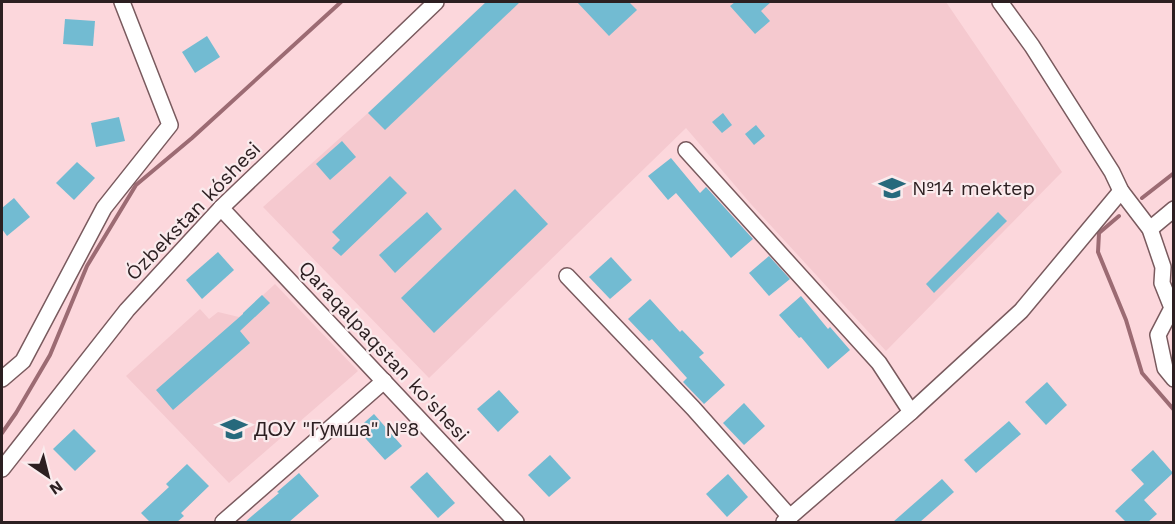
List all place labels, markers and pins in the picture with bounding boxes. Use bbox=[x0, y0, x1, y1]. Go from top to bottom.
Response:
school or university icon: №14 mektep bbox=[877, 173, 907, 203]
place label: №14 mektep bbox=[912, 176, 1035, 200]
school or university icon: ДОУ "Гумша" №8 bbox=[219, 414, 249, 444]
place label: ДОУ "Гумша" №8 bbox=[254, 417, 420, 441]

